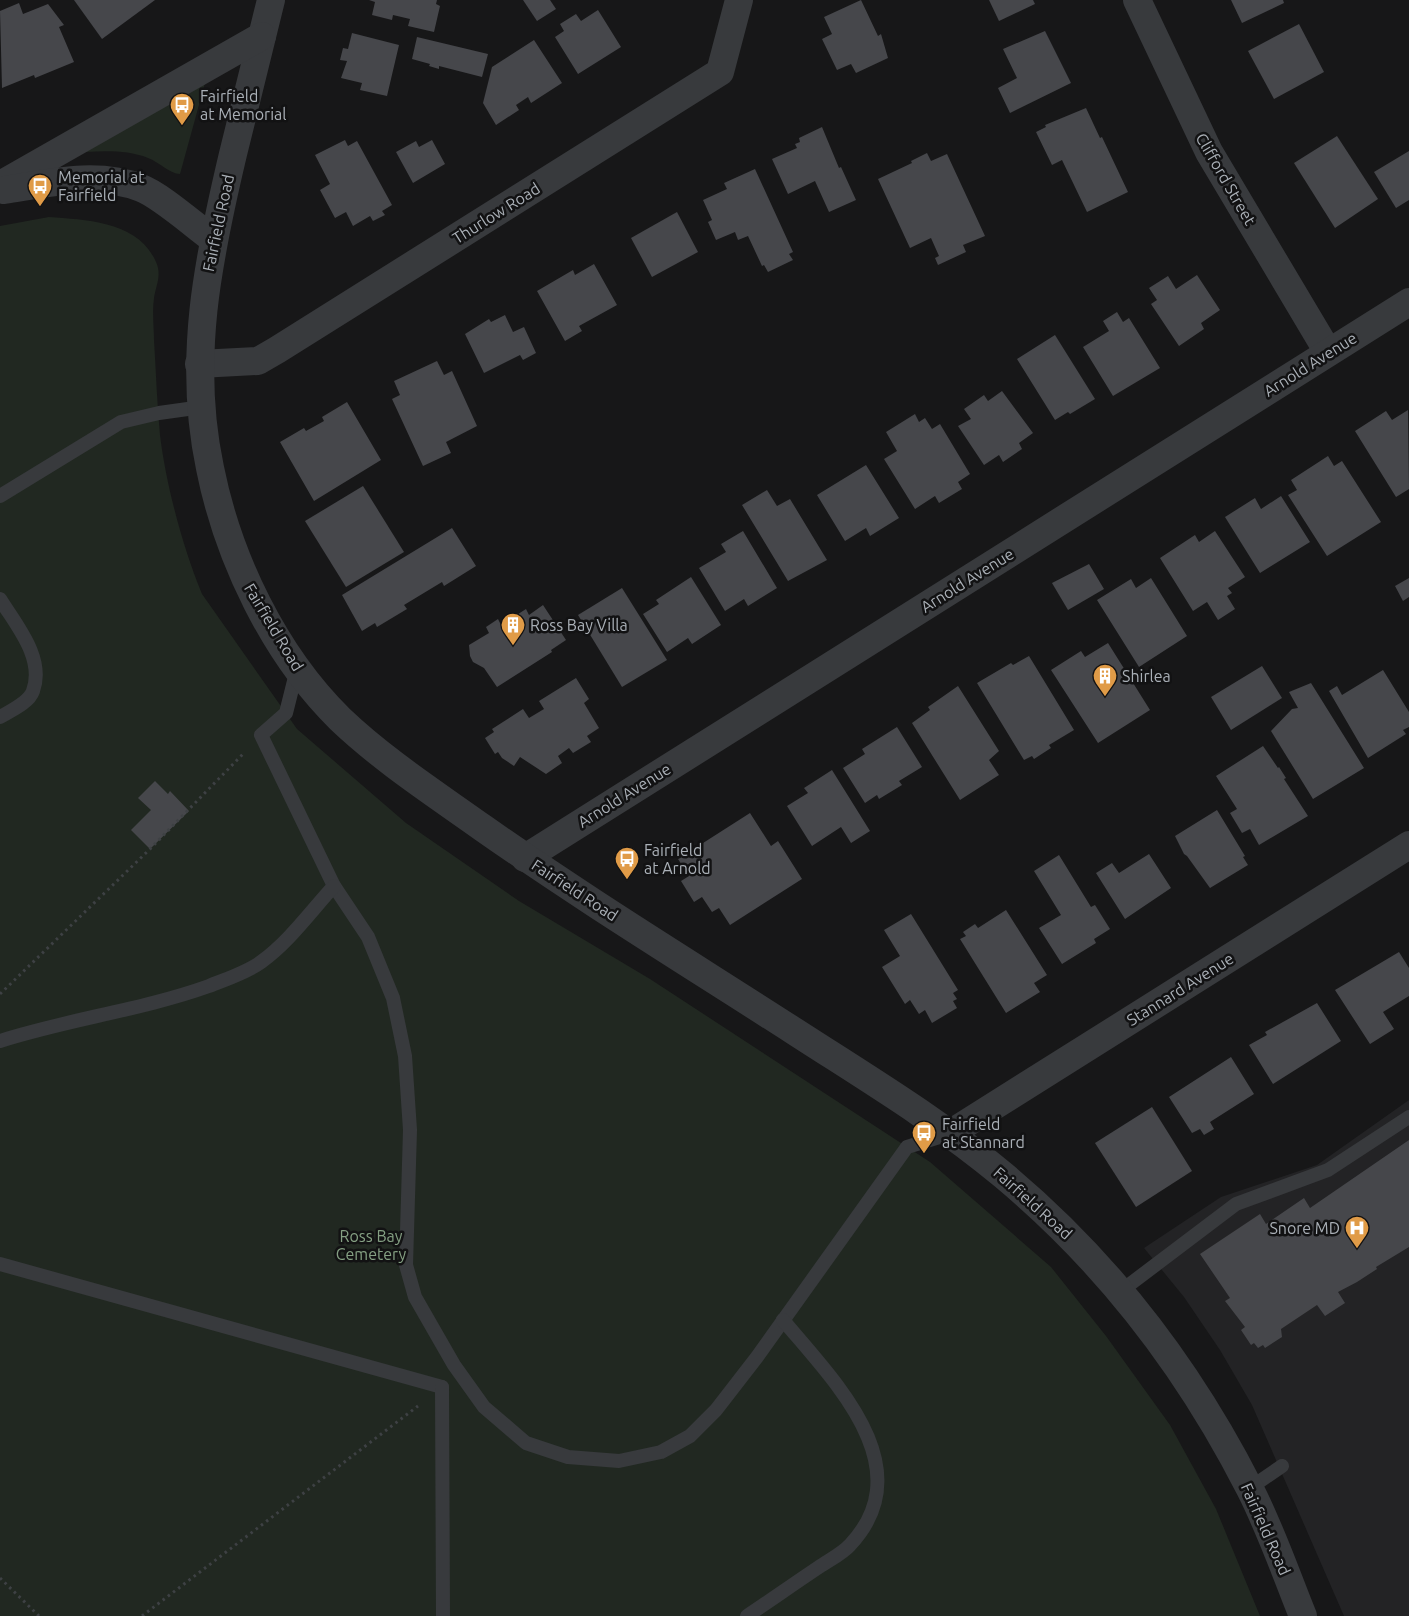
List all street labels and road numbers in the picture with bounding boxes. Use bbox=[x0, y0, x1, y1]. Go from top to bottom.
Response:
street label: Clifford Street bbox=[1192, 130, 1260, 229]
street label: Fairfield Road bbox=[199, 173, 237, 273]
street label: Thurlow Road bbox=[449, 179, 543, 247]
street label: Arnold Avenue bbox=[1260, 328, 1360, 400]
street label: Arnold Avenue bbox=[917, 544, 1017, 616]
street label: Fairfield Road bbox=[241, 580, 307, 674]
street label: Arnold Avenue bbox=[574, 759, 674, 831]
street label: Fairfield Road bbox=[529, 856, 621, 924]
street label: Stannard Avenue bbox=[1123, 949, 1237, 1029]
street label: Fairfield Road bbox=[990, 1163, 1076, 1243]
street label: Fairfield Road bbox=[1238, 1480, 1294, 1578]

